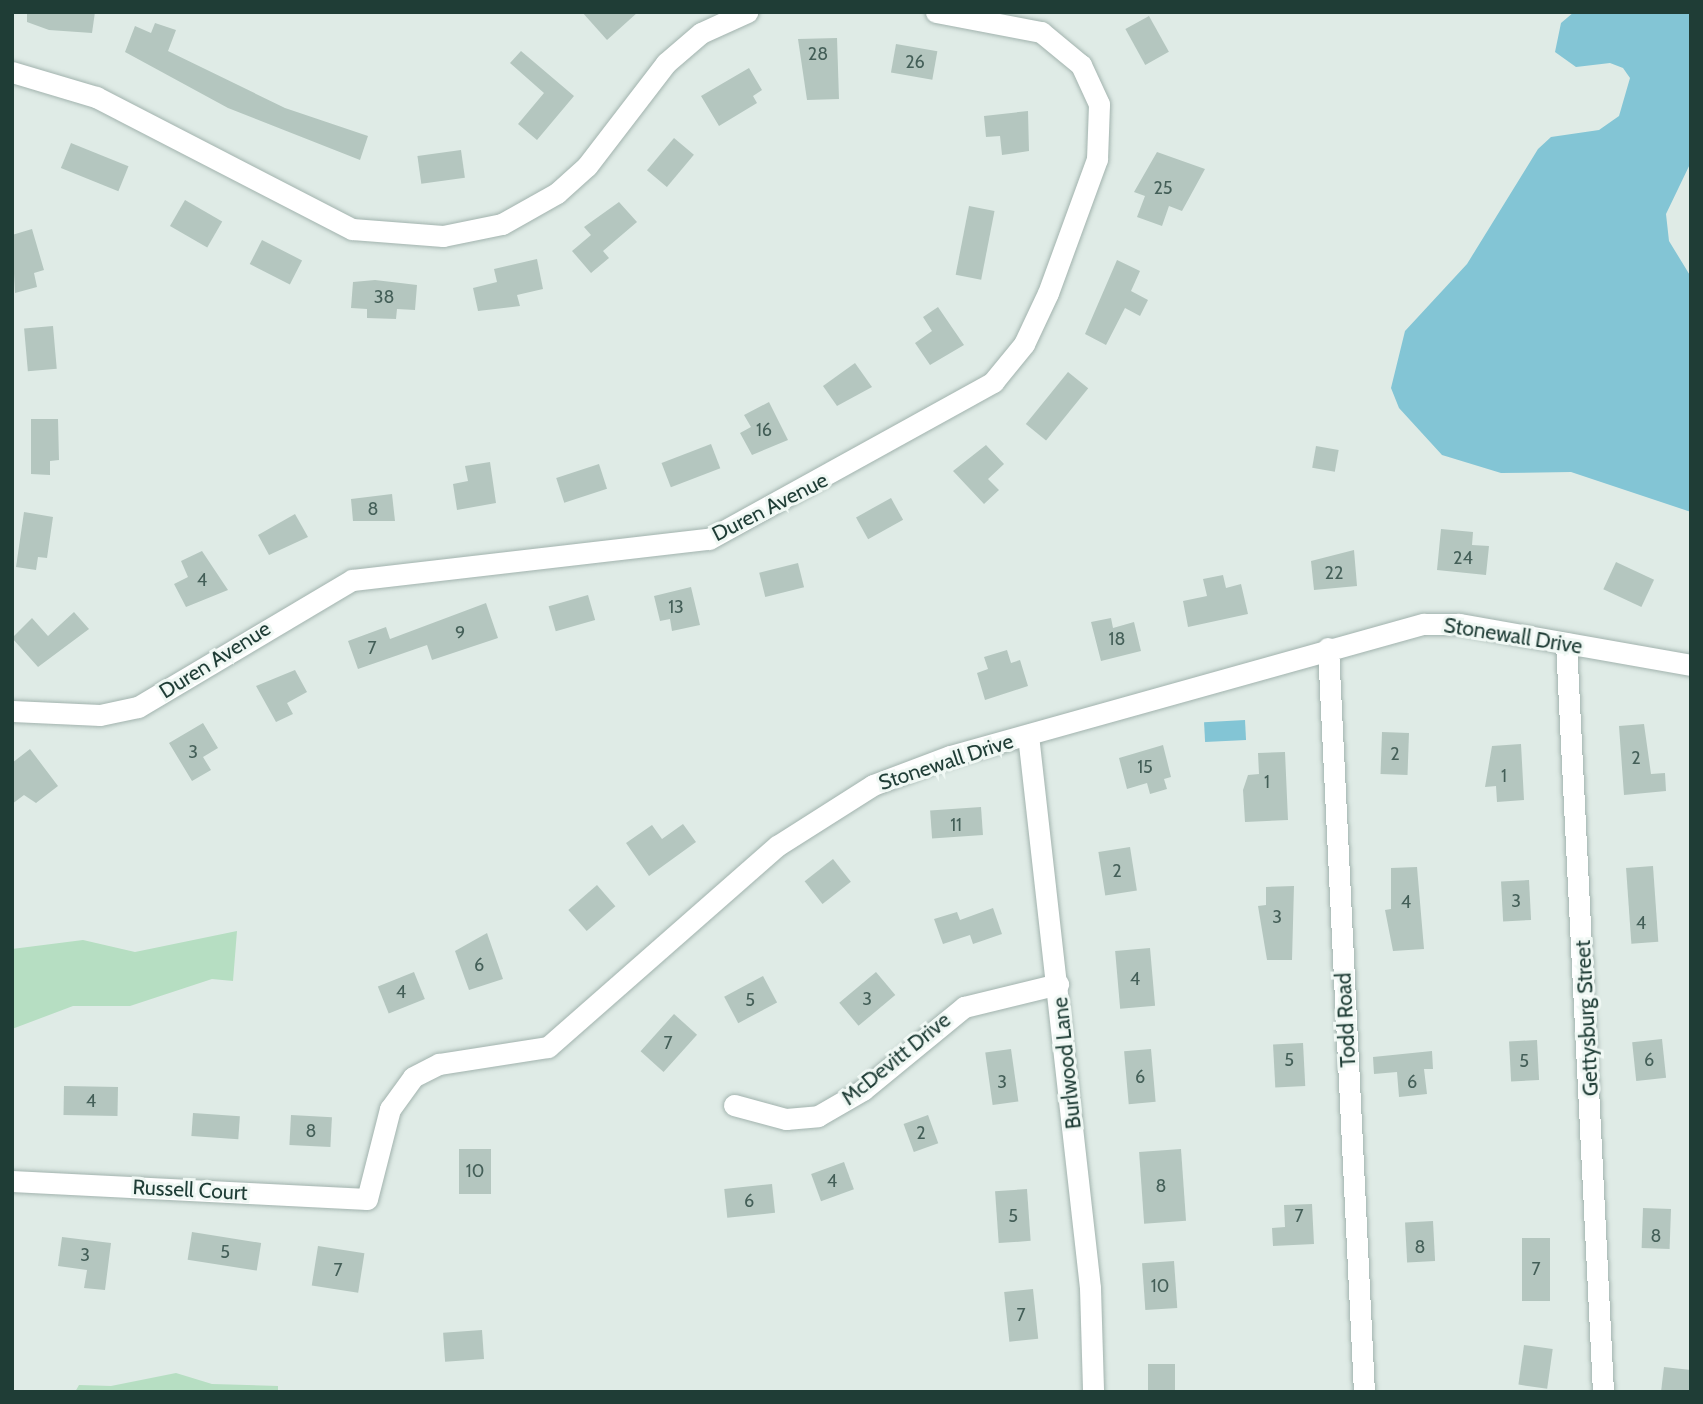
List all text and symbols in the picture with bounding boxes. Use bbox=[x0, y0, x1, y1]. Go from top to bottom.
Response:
house number: 28 bbox=[808, 43, 828, 65]
house number: 26 bbox=[905, 51, 925, 73]
house number: 25 bbox=[1153, 177, 1173, 199]
house number: 38 bbox=[374, 286, 394, 308]
house number: 16 bbox=[756, 419, 772, 441]
street label: Duren Avenue bbox=[708, 467, 832, 547]
house number: 8 bbox=[368, 498, 378, 520]
house number: 24 bbox=[1453, 547, 1473, 569]
house number: 22 bbox=[1325, 562, 1343, 584]
house number: 4 bbox=[197, 569, 207, 591]
house number: 13 bbox=[668, 596, 684, 618]
street label: Stonewall Drive bbox=[1442, 613, 1584, 659]
street label: Duren Avenue bbox=[155, 616, 275, 704]
house number: 9 bbox=[455, 622, 465, 644]
house number: 18 bbox=[1109, 628, 1125, 650]
house number: 7 bbox=[367, 637, 377, 659]
street label: Stonewall Drive bbox=[876, 728, 1016, 796]
house number: 3 bbox=[188, 741, 198, 763]
house number: 2 bbox=[1390, 743, 1400, 765]
house number: 2 bbox=[1631, 747, 1641, 769]
house number: 15 bbox=[1137, 756, 1153, 778]
house number: 1 bbox=[1501, 765, 1507, 787]
house number: 1 bbox=[1264, 771, 1270, 793]
house number: 11 bbox=[950, 814, 962, 836]
house number: 2 bbox=[1112, 860, 1122, 882]
house number: 3 bbox=[1511, 890, 1521, 912]
house number: 4 bbox=[1401, 891, 1411, 913]
house number: 3 bbox=[1272, 906, 1282, 928]
house number: 4 bbox=[1636, 912, 1646, 934]
street label: Gettysburg Street bbox=[1570, 939, 1604, 1097]
house number: 6 bbox=[474, 954, 484, 976]
house number: 4 bbox=[1130, 968, 1140, 990]
street label: Todd Road bbox=[1331, 972, 1361, 1068]
house number: 4 bbox=[396, 981, 406, 1003]
house number: 3 bbox=[862, 988, 872, 1010]
house number: 5 bbox=[745, 989, 755, 1011]
street label: Burlwood Lane bbox=[1048, 996, 1086, 1130]
street label: McDevitt Drive bbox=[836, 1007, 956, 1111]
house number: 7 bbox=[663, 1032, 673, 1054]
house number: 5 bbox=[1284, 1049, 1294, 1071]
house number: 6 bbox=[1644, 1049, 1654, 1071]
house number: 5 bbox=[1519, 1050, 1529, 1072]
house number: 6 bbox=[1135, 1066, 1145, 1088]
house number: 3 bbox=[997, 1071, 1007, 1093]
house number: 6 bbox=[1407, 1071, 1417, 1093]
house number: 4 bbox=[86, 1090, 96, 1112]
house number: 8 bbox=[306, 1120, 316, 1142]
house number: 2 bbox=[916, 1122, 926, 1144]
house number: 10 bbox=[466, 1160, 484, 1182]
house number: 4 bbox=[827, 1170, 837, 1192]
street label: Russell Court bbox=[132, 1174, 248, 1206]
house number: 8 bbox=[1156, 1175, 1166, 1197]
house number: 6 bbox=[744, 1190, 754, 1212]
house number: 5 bbox=[1008, 1205, 1018, 1227]
house number: 7 bbox=[1294, 1205, 1304, 1227]
house number: 8 bbox=[1651, 1225, 1661, 1247]
house number: 8 bbox=[1415, 1236, 1425, 1258]
house number: 5 bbox=[220, 1241, 230, 1263]
house number: 3 bbox=[80, 1244, 90, 1266]
house number: 7 bbox=[1531, 1258, 1541, 1280]
house number: 7 bbox=[333, 1259, 343, 1281]
house number: 10 bbox=[1151, 1275, 1169, 1297]
house number: 7 bbox=[1016, 1304, 1026, 1326]

